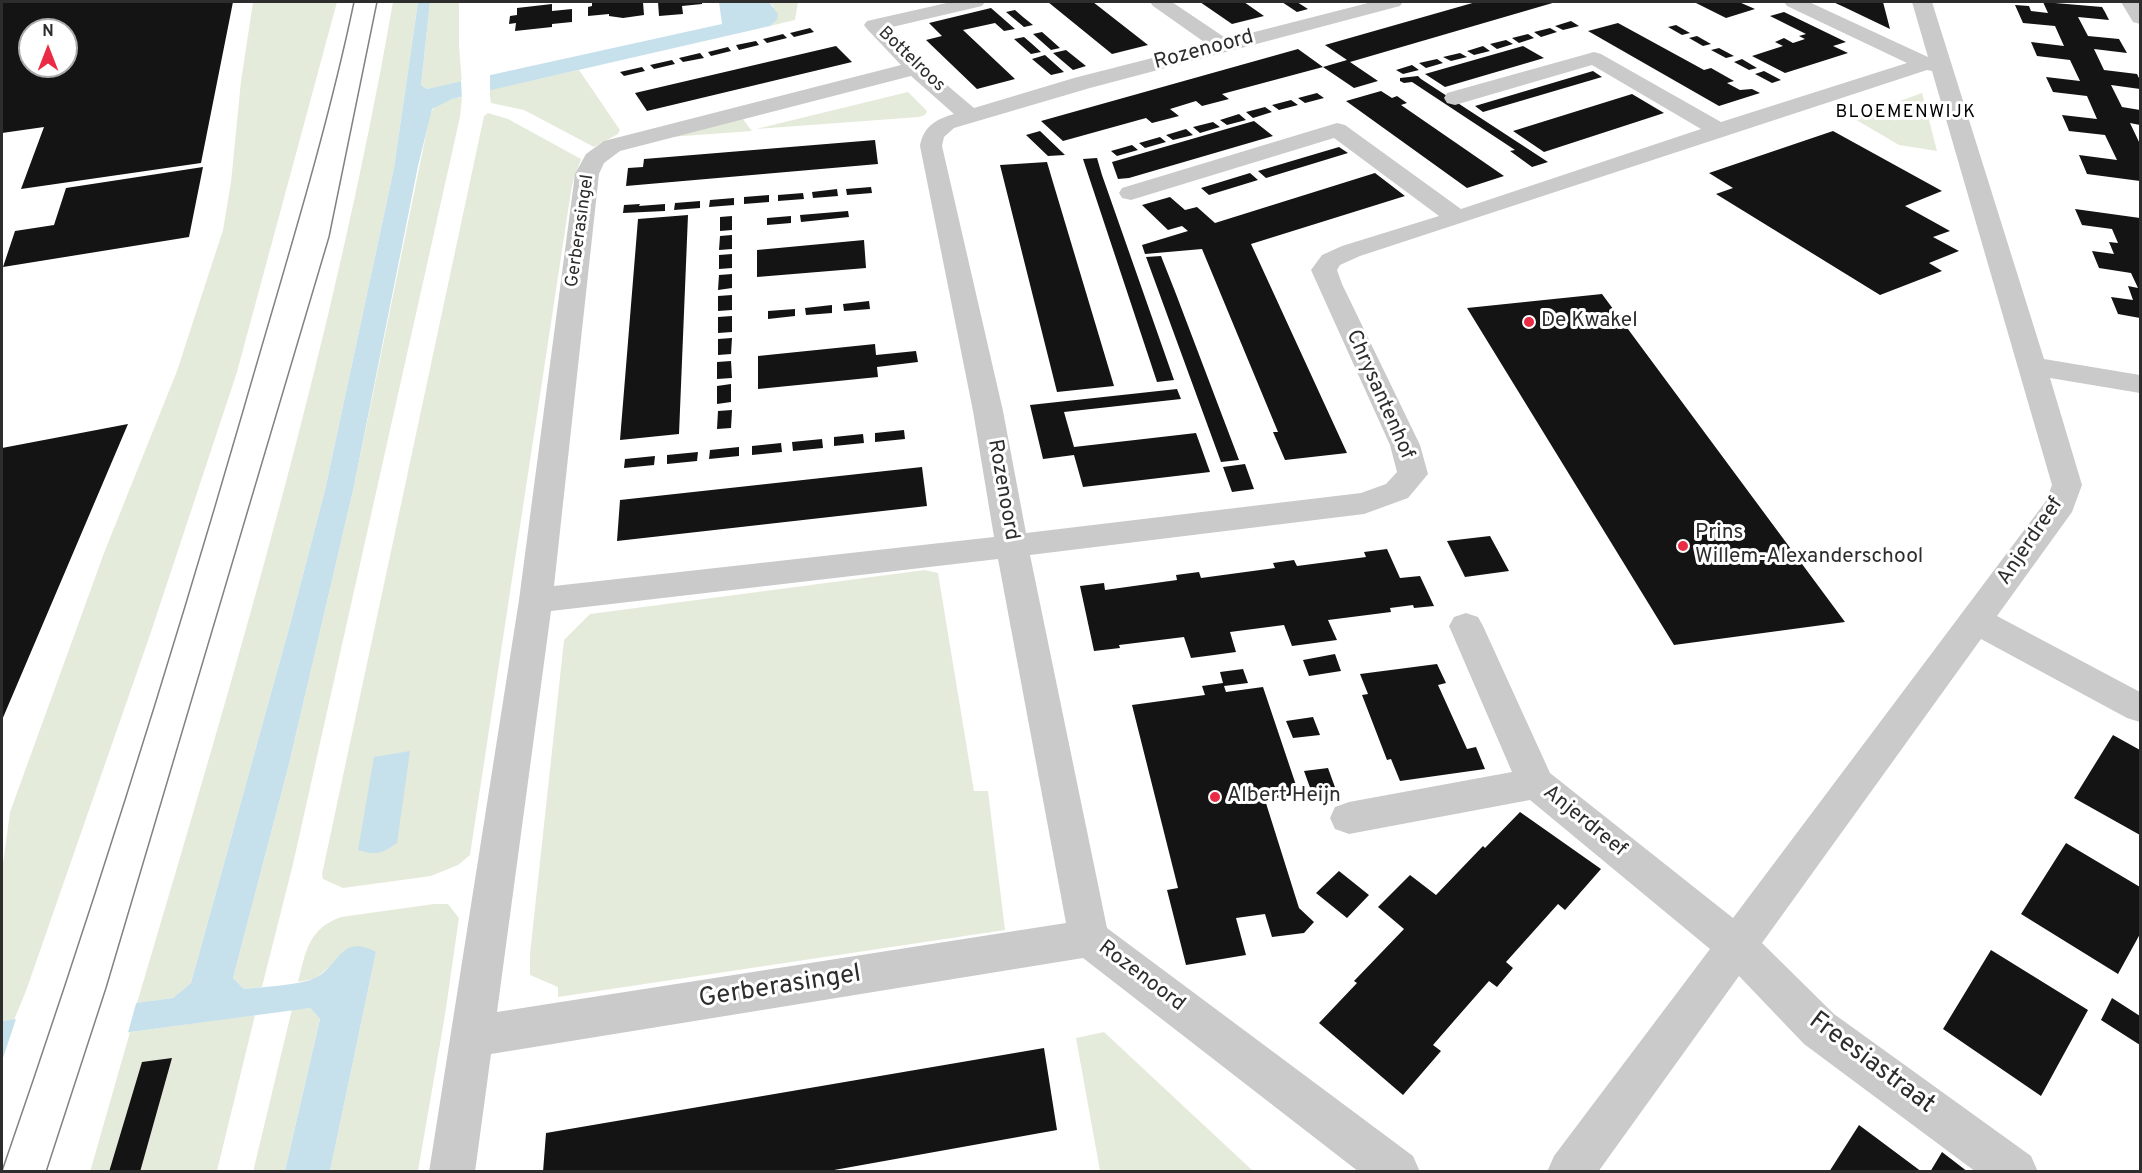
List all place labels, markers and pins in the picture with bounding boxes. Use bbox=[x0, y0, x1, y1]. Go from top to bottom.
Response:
place label: De Kwakel bbox=[1541, 309, 1638, 335]
marker: De Kwakel bbox=[1522, 315, 1536, 329]
place label: Prins Willem-Alexanderschool bbox=[1695, 521, 1923, 571]
marker: Prins Willem-Alexanderschool bbox=[1676, 539, 1690, 553]
place label: Albert Heijn bbox=[1227, 784, 1341, 810]
marker: Albert Heijn bbox=[1208, 790, 1222, 804]

